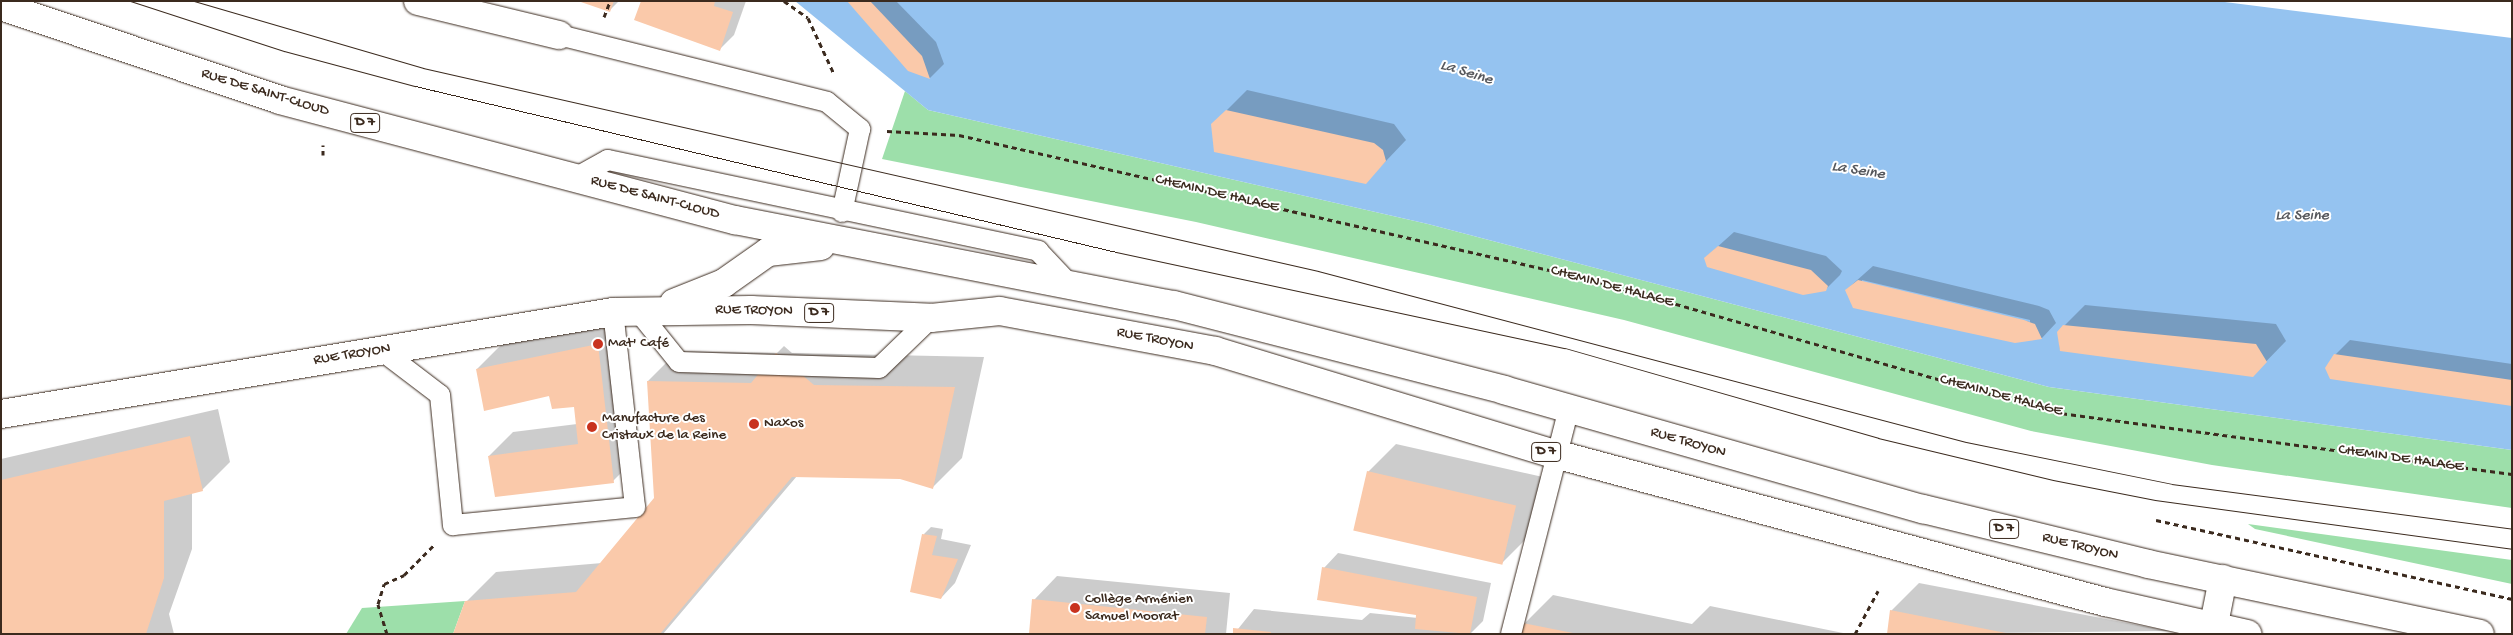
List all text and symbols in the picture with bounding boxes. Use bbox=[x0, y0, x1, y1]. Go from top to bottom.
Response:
water label: La Seine bbox=[1438, 57, 1494, 91]
street label: RUE DE SAINT-CLOUD bbox=[199, 65, 331, 121]
road number: D 7 bbox=[350, 112, 380, 134]
water label: La Seine bbox=[1830, 158, 1886, 186]
street label: CHEMIN DE HALAGE bbox=[1153, 171, 1281, 217]
street label: RUE DE SAINT-CLOUD bbox=[589, 172, 721, 224]
water label: La Seine bbox=[2275, 207, 2329, 227]
street label: CHEMIN DE HALAGE bbox=[1549, 262, 1675, 312]
street label: RUE TROYON bbox=[715, 301, 793, 321]
road number: D 7 bbox=[804, 302, 834, 324]
street label: RUE TROYON bbox=[1115, 324, 1195, 356]
place label: Mat' Café bbox=[608, 335, 669, 353]
marker: Mat' Café bbox=[592, 338, 604, 350]
street label: RUE TROYON bbox=[312, 340, 392, 370]
street label: CHEMIN DE HALAGE bbox=[1938, 371, 2064, 421]
place label: Manufacture des Cristaux de la Reine bbox=[602, 409, 726, 444]
place label: Naxos bbox=[764, 415, 803, 433]
marker: Naxos bbox=[748, 418, 760, 430]
marker: Manufacture des Cristaux de la Reine bbox=[586, 421, 598, 433]
street label: RUE TROYON bbox=[1648, 424, 1728, 462]
road number: D 7 bbox=[1531, 441, 1561, 464]
street label: CHEMIN DE HALAGE bbox=[2337, 441, 2465, 477]
road number: D 7 bbox=[1989, 518, 2019, 540]
street label: RUE TROYON bbox=[2040, 529, 2120, 565]
place label: Collège Arménien Samuel Moorat bbox=[1085, 590, 1193, 625]
marker: Collège Arménien Samuel Moorat bbox=[1069, 602, 1081, 614]

